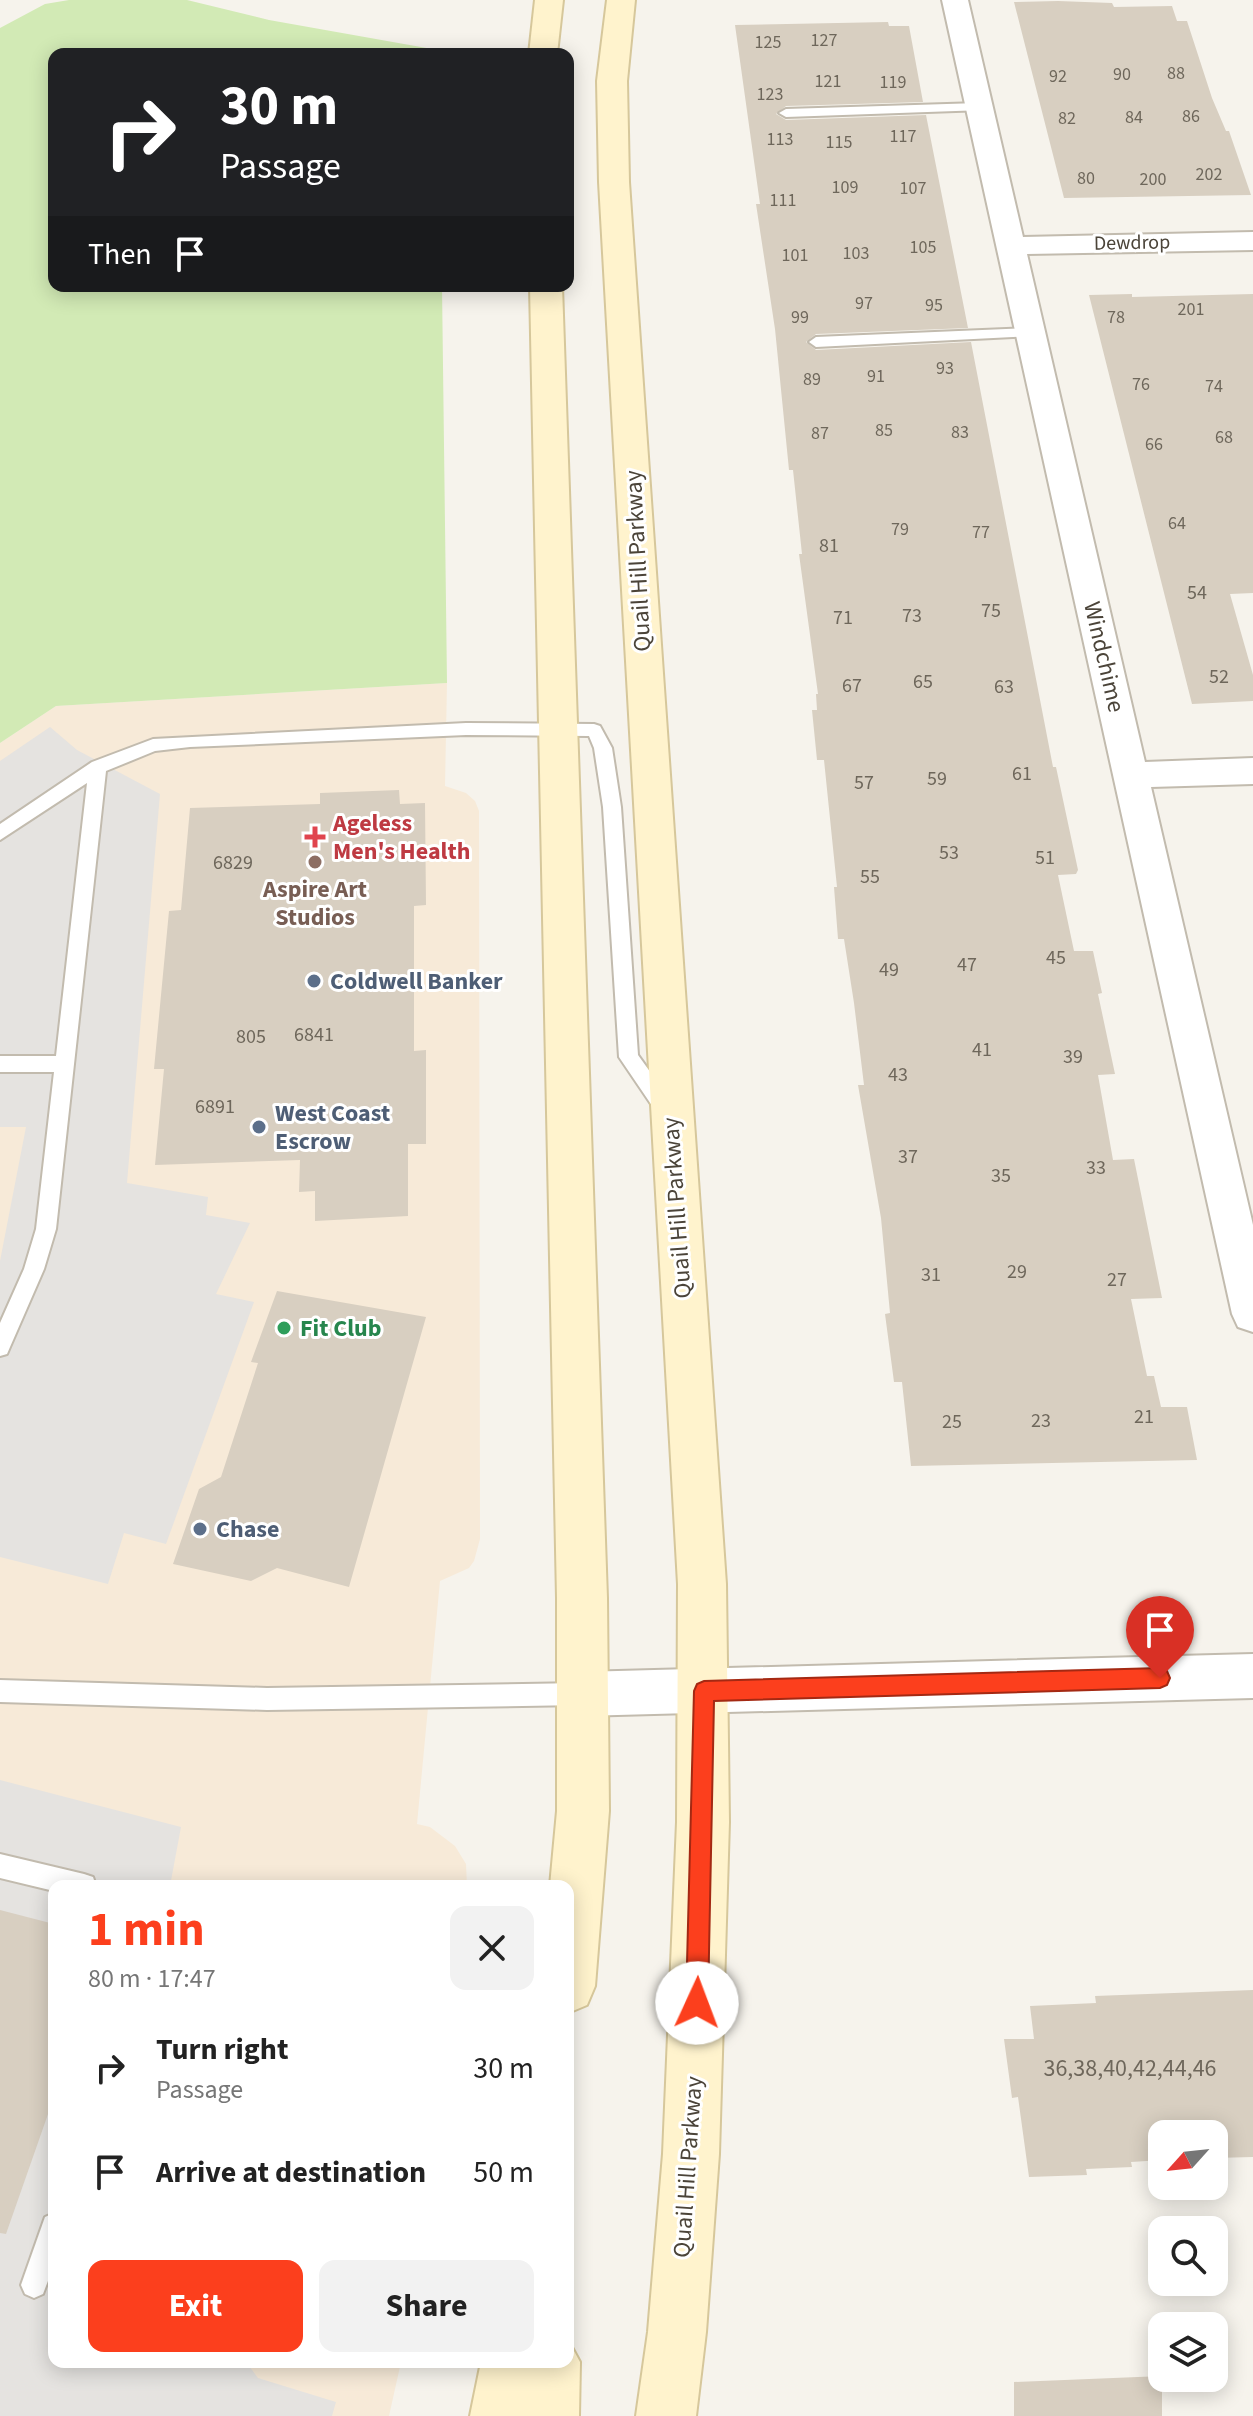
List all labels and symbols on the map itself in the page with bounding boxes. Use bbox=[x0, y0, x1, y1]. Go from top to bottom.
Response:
house number: 127 bbox=[811, 28, 837, 53]
house number: 125 bbox=[755, 30, 781, 55]
house number: 88 bbox=[1167, 61, 1185, 86]
house number: 90 bbox=[1113, 62, 1131, 87]
house number: 92 bbox=[1049, 64, 1067, 89]
house number: 121 bbox=[815, 69, 841, 94]
house number: 119 bbox=[880, 70, 906, 95]
house number: 123 bbox=[757, 82, 783, 107]
house number: 86 bbox=[1182, 104, 1200, 129]
house number: 84 bbox=[1125, 105, 1143, 130]
house number: 82 bbox=[1058, 106, 1076, 131]
house number: 117 bbox=[890, 124, 916, 149]
house number: 113 bbox=[767, 127, 793, 152]
house number: 115 bbox=[826, 130, 852, 155]
house number: 202 bbox=[1196, 162, 1222, 187]
house number: 80 bbox=[1077, 166, 1095, 191]
house number: 200 bbox=[1140, 167, 1166, 192]
house number: 109 bbox=[832, 175, 858, 200]
house number: 107 bbox=[900, 176, 926, 201]
house number: 111 bbox=[770, 188, 796, 213]
street label: Dewdrop bbox=[1094, 228, 1170, 258]
house number: 105 bbox=[910, 235, 936, 260]
house number: 103 bbox=[843, 241, 869, 266]
house number: 101 bbox=[782, 243, 808, 268]
house number: 97 bbox=[855, 291, 873, 316]
house number: 95 bbox=[925, 293, 943, 318]
house number: 201 bbox=[1178, 297, 1204, 322]
house number: 99 bbox=[791, 305, 809, 330]
house number: 78 bbox=[1107, 305, 1125, 330]
house number: 93 bbox=[936, 356, 954, 381]
house number: 91 bbox=[867, 364, 885, 389]
house number: 89 bbox=[803, 367, 821, 392]
house number: 76 bbox=[1132, 372, 1150, 397]
house number: 74 bbox=[1205, 374, 1223, 399]
house number: 85 bbox=[875, 418, 893, 443]
house number: 83 bbox=[951, 420, 969, 445]
house number: 87 bbox=[811, 421, 829, 446]
house number: 68 bbox=[1215, 425, 1233, 450]
house number: 66 bbox=[1145, 432, 1163, 457]
street label: Quail Hill Parkway bbox=[616, 469, 660, 653]
house number: 64 bbox=[1168, 511, 1186, 536]
house number: 79 bbox=[891, 517, 909, 542]
house number: 77 bbox=[972, 520, 990, 545]
house number: 81 bbox=[819, 532, 839, 560]
house number: 54 bbox=[1187, 579, 1207, 607]
house number: 75 bbox=[981, 597, 1001, 625]
street label: Windchime bbox=[1074, 598, 1134, 716]
house number: 73 bbox=[902, 602, 922, 630]
house number: 71 bbox=[833, 604, 853, 632]
house number: 52 bbox=[1209, 663, 1229, 691]
house number: 65 bbox=[913, 668, 933, 696]
house number: 67 bbox=[842, 672, 862, 700]
house number: 63 bbox=[994, 673, 1014, 701]
house number: 61 bbox=[1012, 760, 1032, 788]
house number: 59 bbox=[927, 765, 947, 793]
house number: 57 bbox=[854, 769, 874, 797]
place label: Ageless Men's Health bbox=[332, 806, 470, 869]
marker: Ageless Men's Health bbox=[304, 826, 326, 848]
house number: 53 bbox=[939, 839, 959, 867]
house number: 51 bbox=[1035, 844, 1055, 872]
house number: 6829 bbox=[213, 849, 253, 877]
marker: Aspire Art Studios bbox=[306, 853, 324, 871]
house number: 55 bbox=[860, 863, 880, 891]
place label: Aspire Art Studios bbox=[262, 872, 367, 935]
house number: 45 bbox=[1046, 944, 1066, 972]
house number: 47 bbox=[957, 951, 977, 979]
house number: 49 bbox=[879, 956, 899, 984]
place label: Coldwell Banker bbox=[330, 964, 503, 999]
marker: Coldwell Banker bbox=[305, 972, 323, 990]
house number: 6841 bbox=[294, 1021, 334, 1049]
house number: 805 bbox=[236, 1023, 266, 1051]
house number: 41 bbox=[972, 1036, 992, 1064]
house number: 39 bbox=[1063, 1043, 1083, 1071]
house number: 43 bbox=[888, 1061, 908, 1089]
house number: 6891 bbox=[195, 1093, 235, 1121]
place label: West Coast Escrow bbox=[275, 1096, 390, 1159]
street label: Quail Hill Parkway bbox=[653, 1116, 701, 1300]
marker: West Coast Escrow bbox=[250, 1118, 268, 1136]
house number: 37 bbox=[898, 1143, 918, 1171]
house number: 33 bbox=[1086, 1154, 1106, 1182]
house number: 35 bbox=[991, 1162, 1011, 1190]
house number: 29 bbox=[1007, 1258, 1027, 1286]
house number: 31 bbox=[921, 1261, 941, 1289]
house number: 27 bbox=[1107, 1266, 1127, 1294]
place label: Fit Club bbox=[300, 1311, 381, 1346]
marker: Fit Club bbox=[275, 1319, 293, 1337]
house number: 21 bbox=[1134, 1403, 1154, 1431]
house number: 23 bbox=[1031, 1407, 1051, 1435]
house number: 25 bbox=[942, 1408, 962, 1436]
place label: Chase bbox=[216, 1512, 279, 1547]
marker: Chase bbox=[191, 1520, 209, 1538]
pin bbox=[1126, 1596, 1194, 1678]
position arrow bbox=[655, 1961, 739, 2045]
house number: 36,38,40,42,44,46 bbox=[1043, 2051, 1217, 2086]
street label: Quail Hill Parkway bbox=[664, 2075, 712, 2259]
north arrow bbox=[1148, 2120, 1228, 2200]

